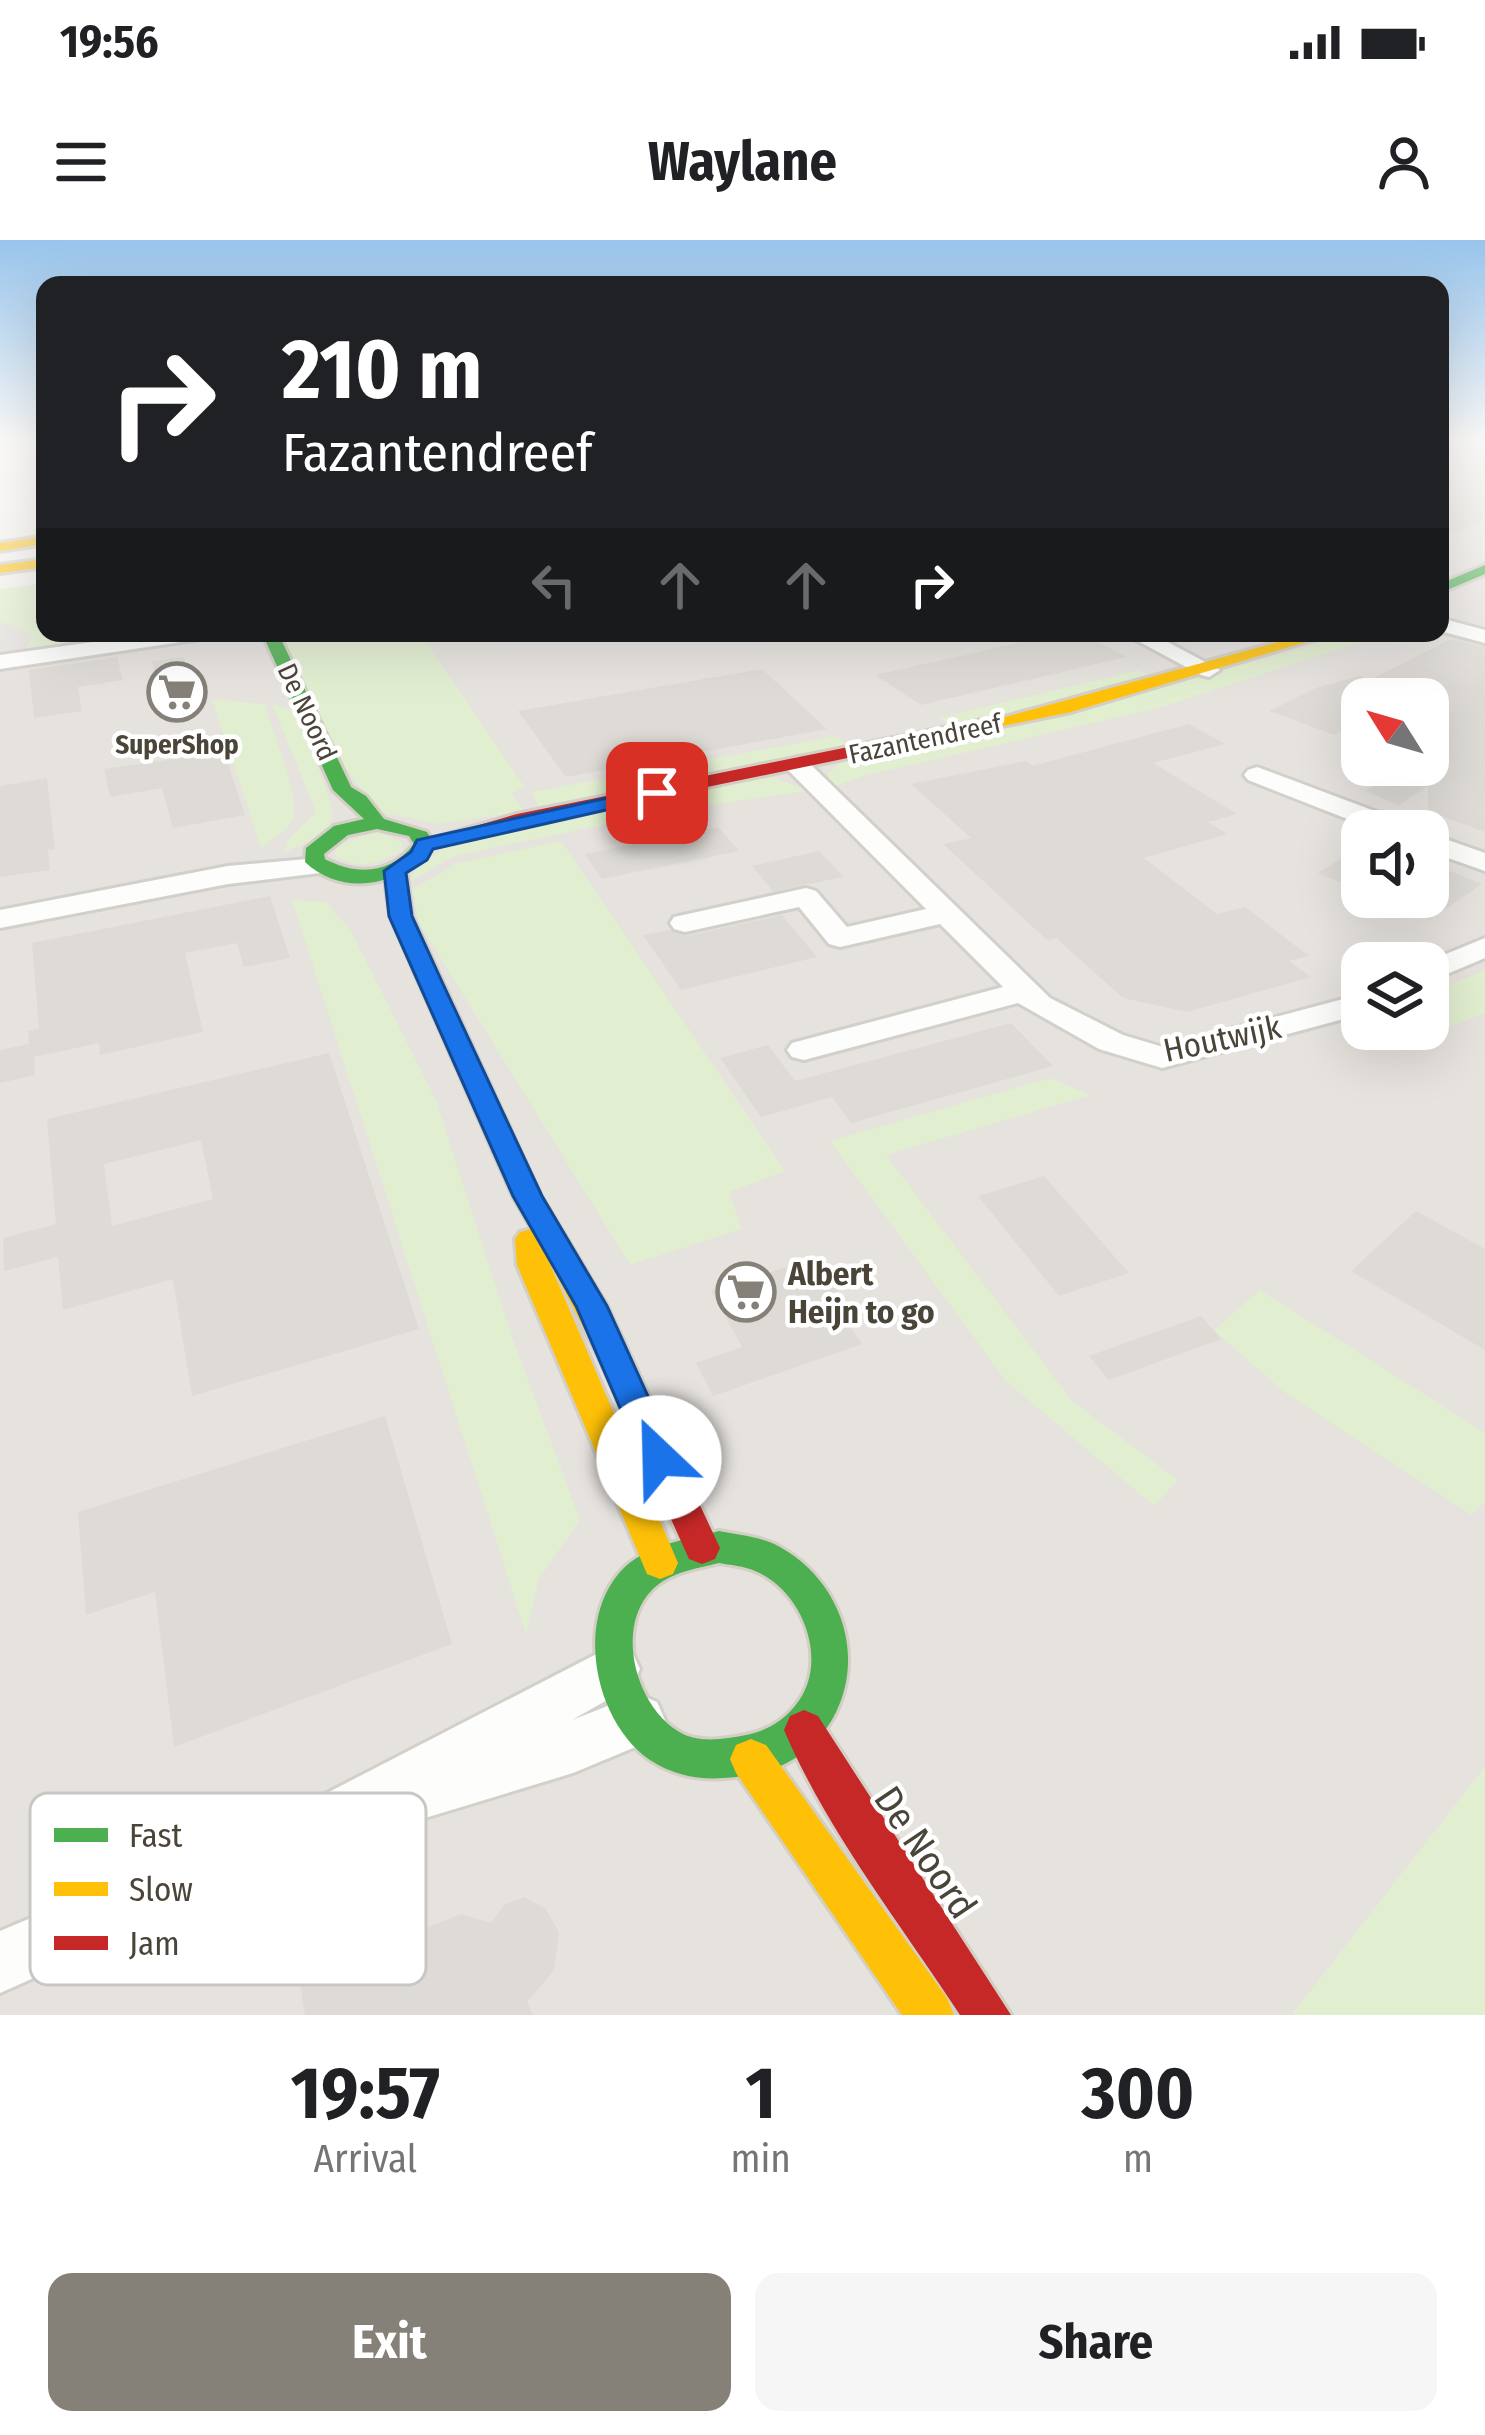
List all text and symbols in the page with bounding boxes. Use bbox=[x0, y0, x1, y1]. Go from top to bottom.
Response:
text: 19:56 bbox=[60, 15, 159, 69]
icon: menu bbox=[48, 129, 114, 195]
icon: person bbox=[1371, 129, 1437, 195]
text: Waylane bbox=[648, 130, 837, 194]
text: 210 m bbox=[282, 319, 482, 420]
icon: right bbox=[84, 324, 240, 480]
text: Fazantendreef bbox=[282, 421, 593, 485]
icon: left bbox=[521, 552, 587, 618]
icon: ahead bbox=[647, 552, 713, 618]
icon: ahead bbox=[773, 552, 839, 618]
icon: right bbox=[899, 552, 965, 618]
street label: De Noord bbox=[271, 658, 343, 766]
supermarket icon: SuperShop bbox=[146, 661, 208, 723]
north arrow bbox=[1341, 678, 1449, 786]
map controls bbox=[1341, 678, 1449, 1050]
street label: Fazantendreef bbox=[846, 707, 1006, 771]
place label: SuperShop bbox=[115, 729, 239, 761]
pin bbox=[606, 742, 708, 844]
icon: arrive bbox=[624, 760, 690, 826]
button: sound bbox=[1341, 810, 1449, 918]
button: layers bbox=[1341, 942, 1449, 1050]
street label: Houtwijk bbox=[1160, 1007, 1285, 1071]
place label: Albert Heijn to go bbox=[787, 1254, 935, 1332]
supermarket icon: Albert Heijn to go bbox=[715, 1261, 777, 1323]
position arrow bbox=[596, 1395, 722, 1521]
street label: De Noord bbox=[864, 1778, 986, 1927]
legend bbox=[30, 1793, 426, 1985]
text: Fast bbox=[129, 1816, 183, 1856]
text: Slow bbox=[129, 1870, 193, 1910]
text: Jam bbox=[129, 1924, 180, 1964]
text: 19:57 bbox=[291, 2051, 440, 2137]
text: 1 bbox=[745, 2051, 776, 2137]
text: 300 bbox=[1082, 2051, 1194, 2137]
text: Arrival bbox=[314, 2136, 417, 2182]
text: min bbox=[731, 2136, 791, 2182]
text: m bbox=[1123, 2136, 1153, 2182]
button: Exit bbox=[48, 2273, 731, 2411]
button: Share bbox=[755, 2273, 1437, 2411]

